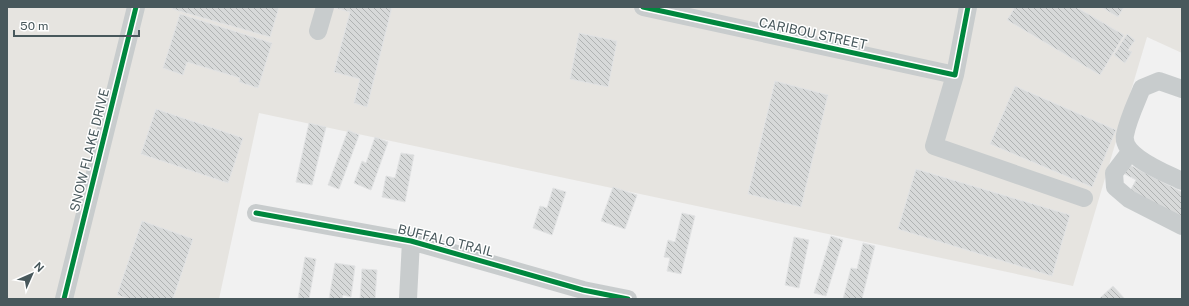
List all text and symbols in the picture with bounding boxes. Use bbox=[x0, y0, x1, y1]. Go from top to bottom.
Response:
scale bar bbox=[14, 12, 139, 38]
street label: CARIBOU STREET bbox=[758, 15, 868, 52]
text: 50 m bbox=[20, 19, 48, 33]
street label: SNOW FLAKE DRIVE bbox=[67, 87, 112, 213]
street label: BUFFALO TRAIL bbox=[396, 221, 496, 260]
north arrow bbox=[12, 254, 52, 294]
text: N bbox=[32, 260, 46, 274]

